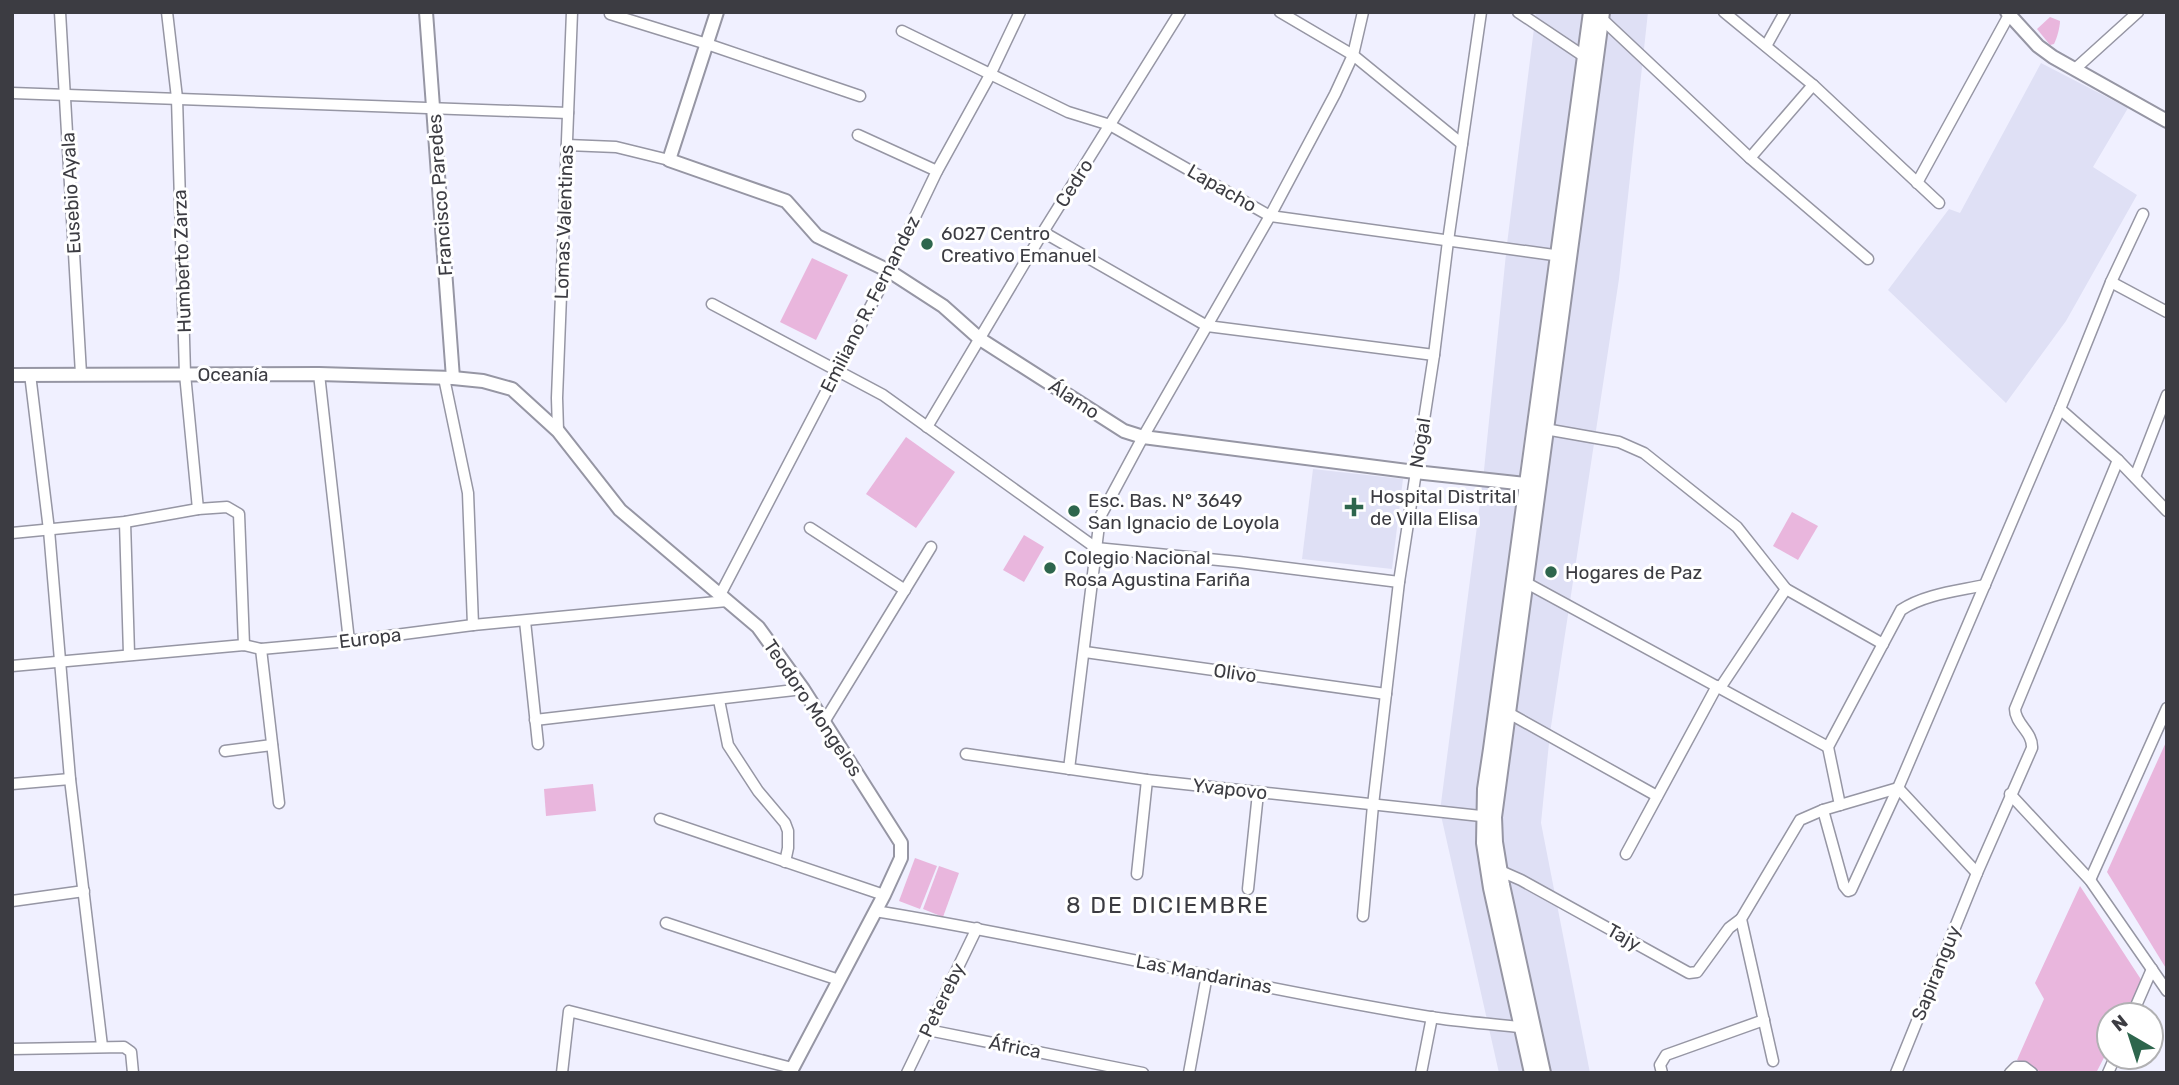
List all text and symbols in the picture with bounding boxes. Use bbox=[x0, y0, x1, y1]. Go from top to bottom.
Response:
street label: Francisco Paredes bbox=[423, 113, 457, 277]
street label: Eusebio Ayala bbox=[56, 131, 86, 255]
street label: Lomas Valentinas bbox=[550, 144, 578, 300]
street label: Cedro bbox=[1050, 155, 1098, 211]
street label: Lapacho bbox=[1183, 159, 1261, 217]
street label: Humberto Zarza bbox=[168, 189, 196, 333]
street label: Emiliano R. Fernandez bbox=[815, 212, 925, 396]
place label: 6027 Centro Creativo Emanuel bbox=[941, 222, 1097, 267]
marker: 6027 Centro Creativo Emanuel bbox=[919, 236, 935, 252]
street label: Oceanía bbox=[197, 363, 269, 386]
street label: Álamo bbox=[1044, 374, 1104, 424]
street label: Nogal bbox=[1405, 416, 1435, 470]
place label: Hospital Distrital de Villa Elisa bbox=[1370, 485, 1516, 530]
place label: Esc. Bas. N° 3649 San Ignacio de Loyola bbox=[1088, 489, 1279, 534]
marker: Hospital Distrital de Villa Elisa bbox=[1344, 497, 1364, 517]
marker: Esc. Bas. N° 3649 San Ignacio de Loyola bbox=[1066, 503, 1082, 519]
place label: Colegio Nacional Rosa Agustina Fariña bbox=[1064, 546, 1250, 591]
marker: Colegio Nacional Rosa Agustina Fariña bbox=[1042, 560, 1058, 576]
place label: Hogares de Paz bbox=[1565, 561, 1702, 584]
marker: Hogares de Paz bbox=[1543, 564, 1559, 580]
street label: Europa bbox=[338, 623, 402, 653]
street label: Teodoro Mongelos bbox=[759, 635, 867, 781]
street label: Olivo bbox=[1212, 659, 1258, 687]
street label: Yvapovo bbox=[1192, 774, 1268, 804]
district label: 8 DE DICIEMBRE bbox=[1066, 891, 1270, 919]
street label: Tajy bbox=[1603, 918, 1645, 956]
street label: Sapiranguy bbox=[1906, 922, 1966, 1024]
street label: Las Mandarinas bbox=[1134, 950, 1274, 998]
street label: Petereby bbox=[914, 959, 970, 1041]
north arrow bbox=[2095, 1001, 2165, 1071]
text: N bbox=[2107, 1010, 2132, 1036]
street label: África bbox=[987, 1031, 1043, 1063]

